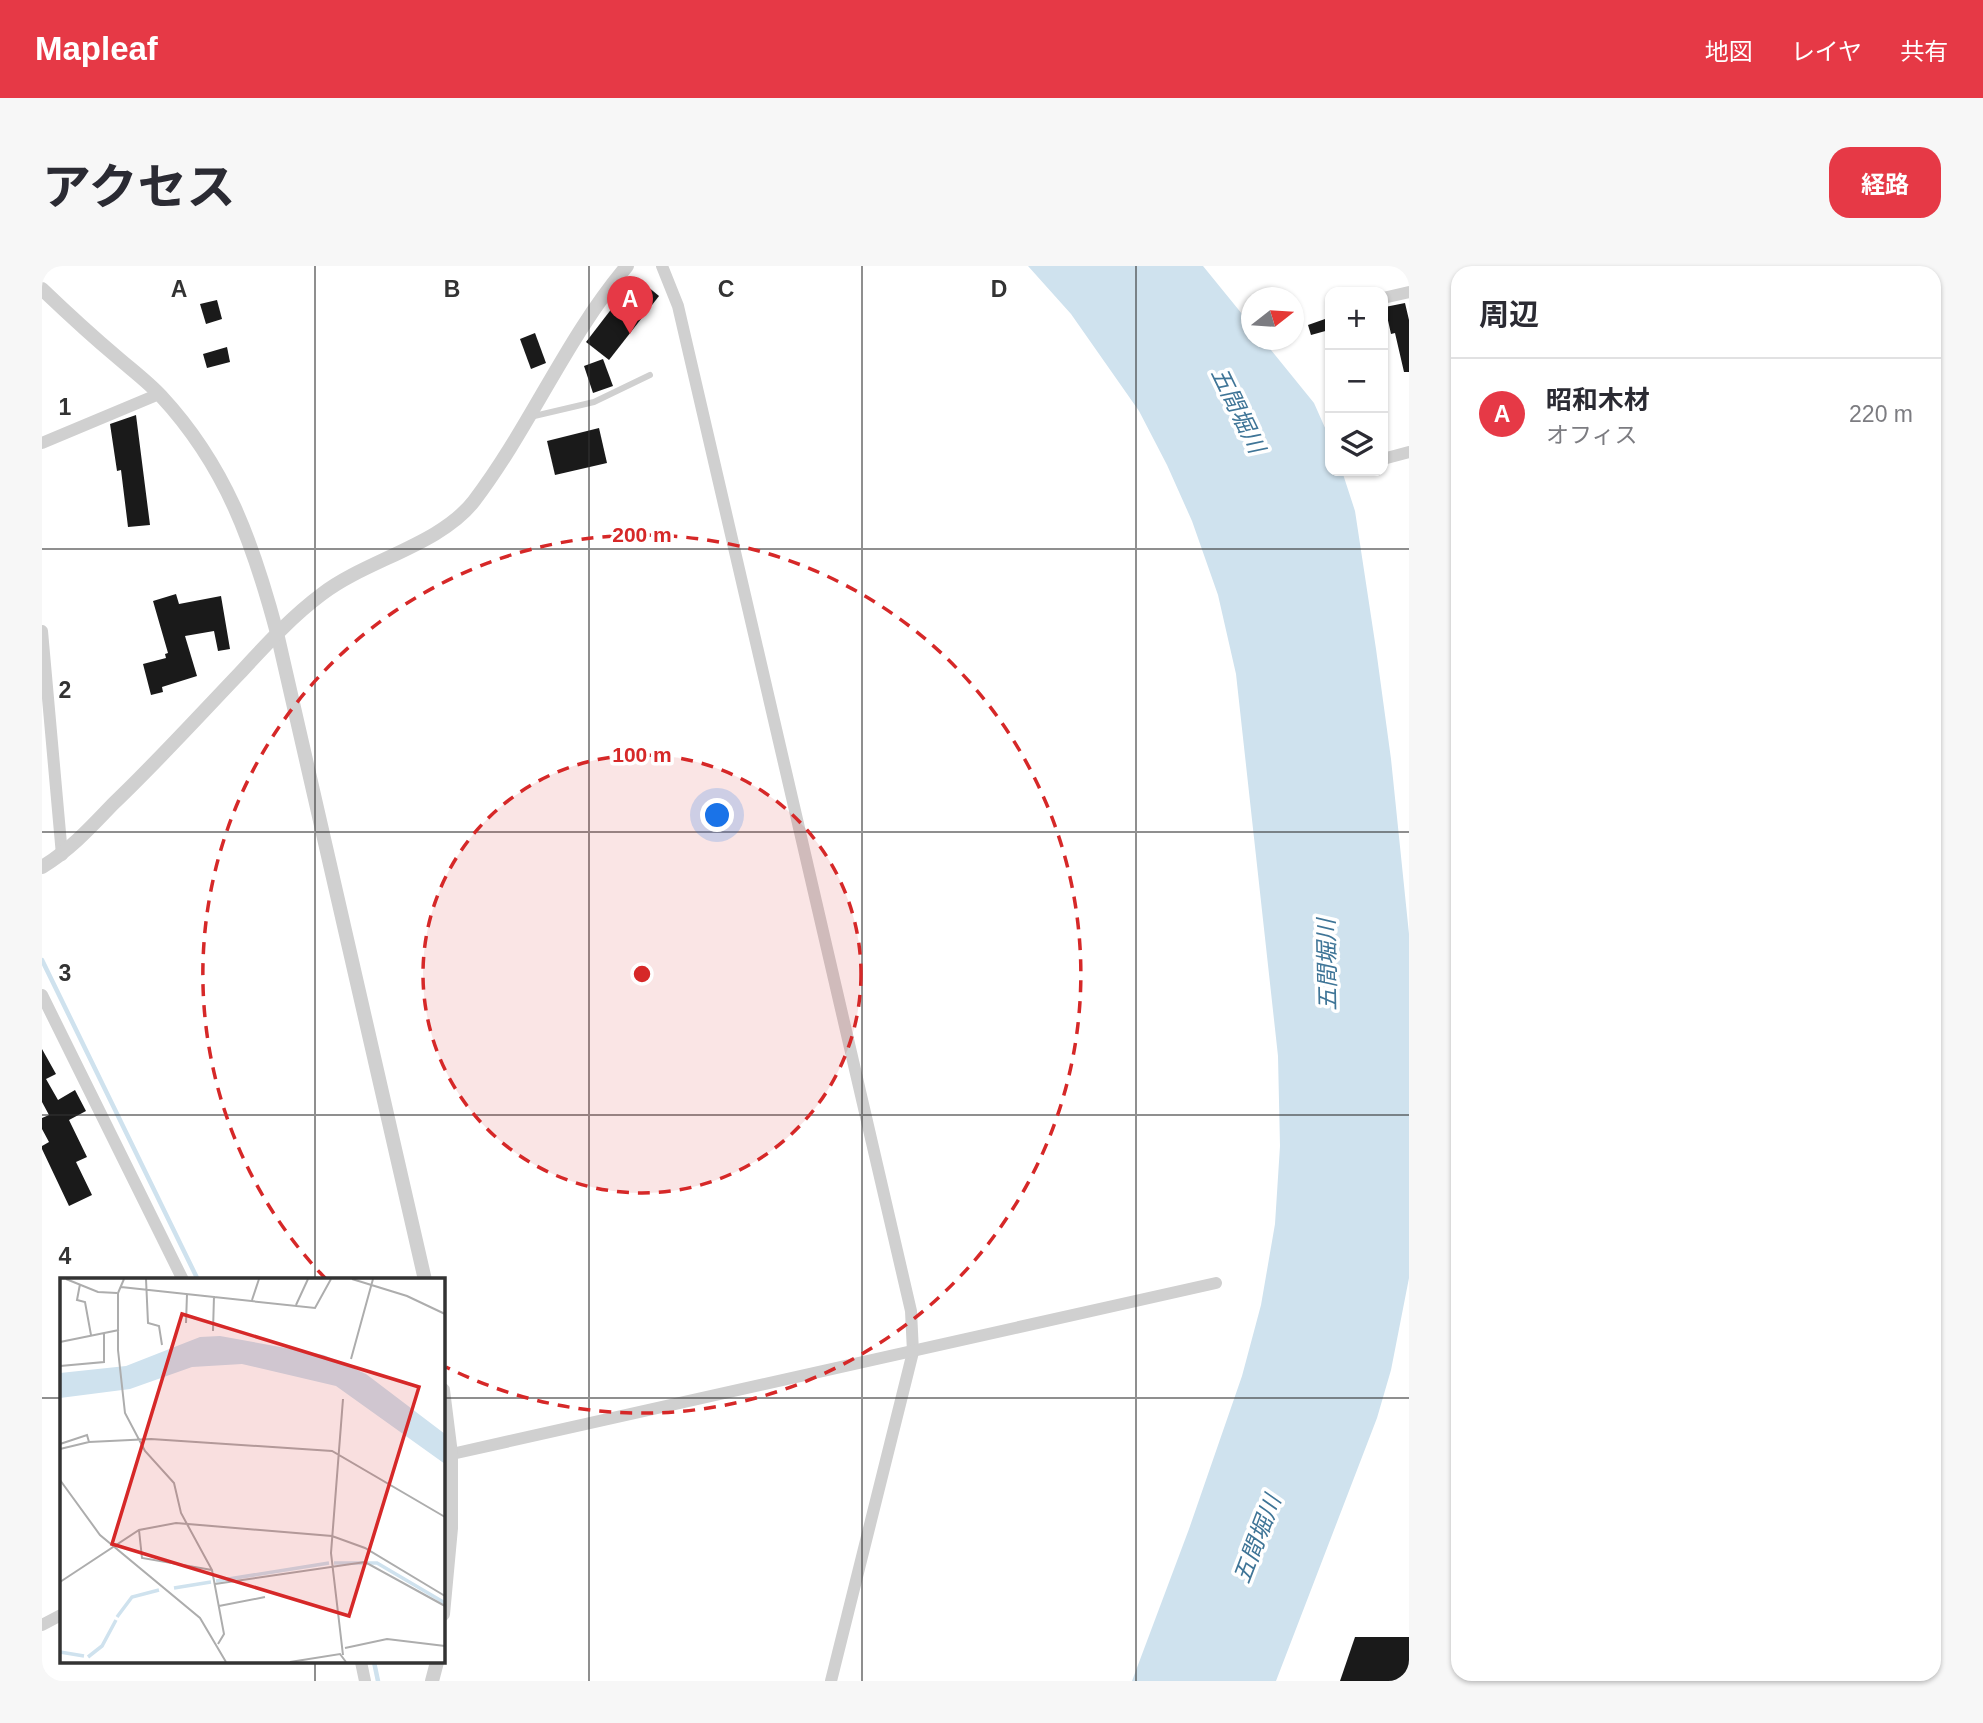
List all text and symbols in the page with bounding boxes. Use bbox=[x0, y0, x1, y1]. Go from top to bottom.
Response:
text: Mapleaf bbox=[35, 30, 158, 67]
text: 地図 bbox=[1705, 38, 1753, 65]
text: レイヤ bbox=[1791, 38, 1862, 65]
text: 共有 bbox=[1900, 38, 1948, 65]
button: 経路 bbox=[1829, 147, 1941, 218]
text: アクセス bbox=[42, 160, 236, 214]
text: A bbox=[171, 276, 187, 302]
text: B bbox=[444, 276, 460, 302]
pin: A bbox=[607, 276, 653, 334]
text: C bbox=[718, 276, 734, 302]
text: D bbox=[991, 276, 1007, 302]
north arrow bbox=[1241, 287, 1304, 350]
map controls bbox=[1325, 287, 1388, 476]
button: + bbox=[1325, 287, 1388, 350]
text: 周辺 bbox=[1479, 298, 1539, 331]
button: − bbox=[1325, 350, 1388, 413]
water label: 五間堀川 bbox=[1206, 363, 1271, 460]
text: 昭和木材 bbox=[1546, 385, 1650, 415]
text: 1 bbox=[59, 394, 72, 420]
text: A bbox=[1494, 401, 1510, 427]
text: 220 m bbox=[1849, 401, 1913, 427]
button: layers bbox=[1325, 413, 1388, 476]
text: オフィス bbox=[1546, 422, 1638, 448]
text: 200 m bbox=[612, 523, 672, 546]
text: 2 bbox=[59, 677, 71, 703]
text: 100 m bbox=[612, 743, 672, 766]
your location bbox=[700, 798, 734, 832]
water label: 五間堀川 bbox=[1313, 916, 1341, 1011]
text: 3 bbox=[59, 960, 71, 986]
centre of rings bbox=[630, 962, 654, 986]
text: 4 bbox=[59, 1243, 72, 1269]
inset map bbox=[60, 1278, 444, 1664]
water label: 五間堀川 bbox=[1228, 1489, 1287, 1587]

